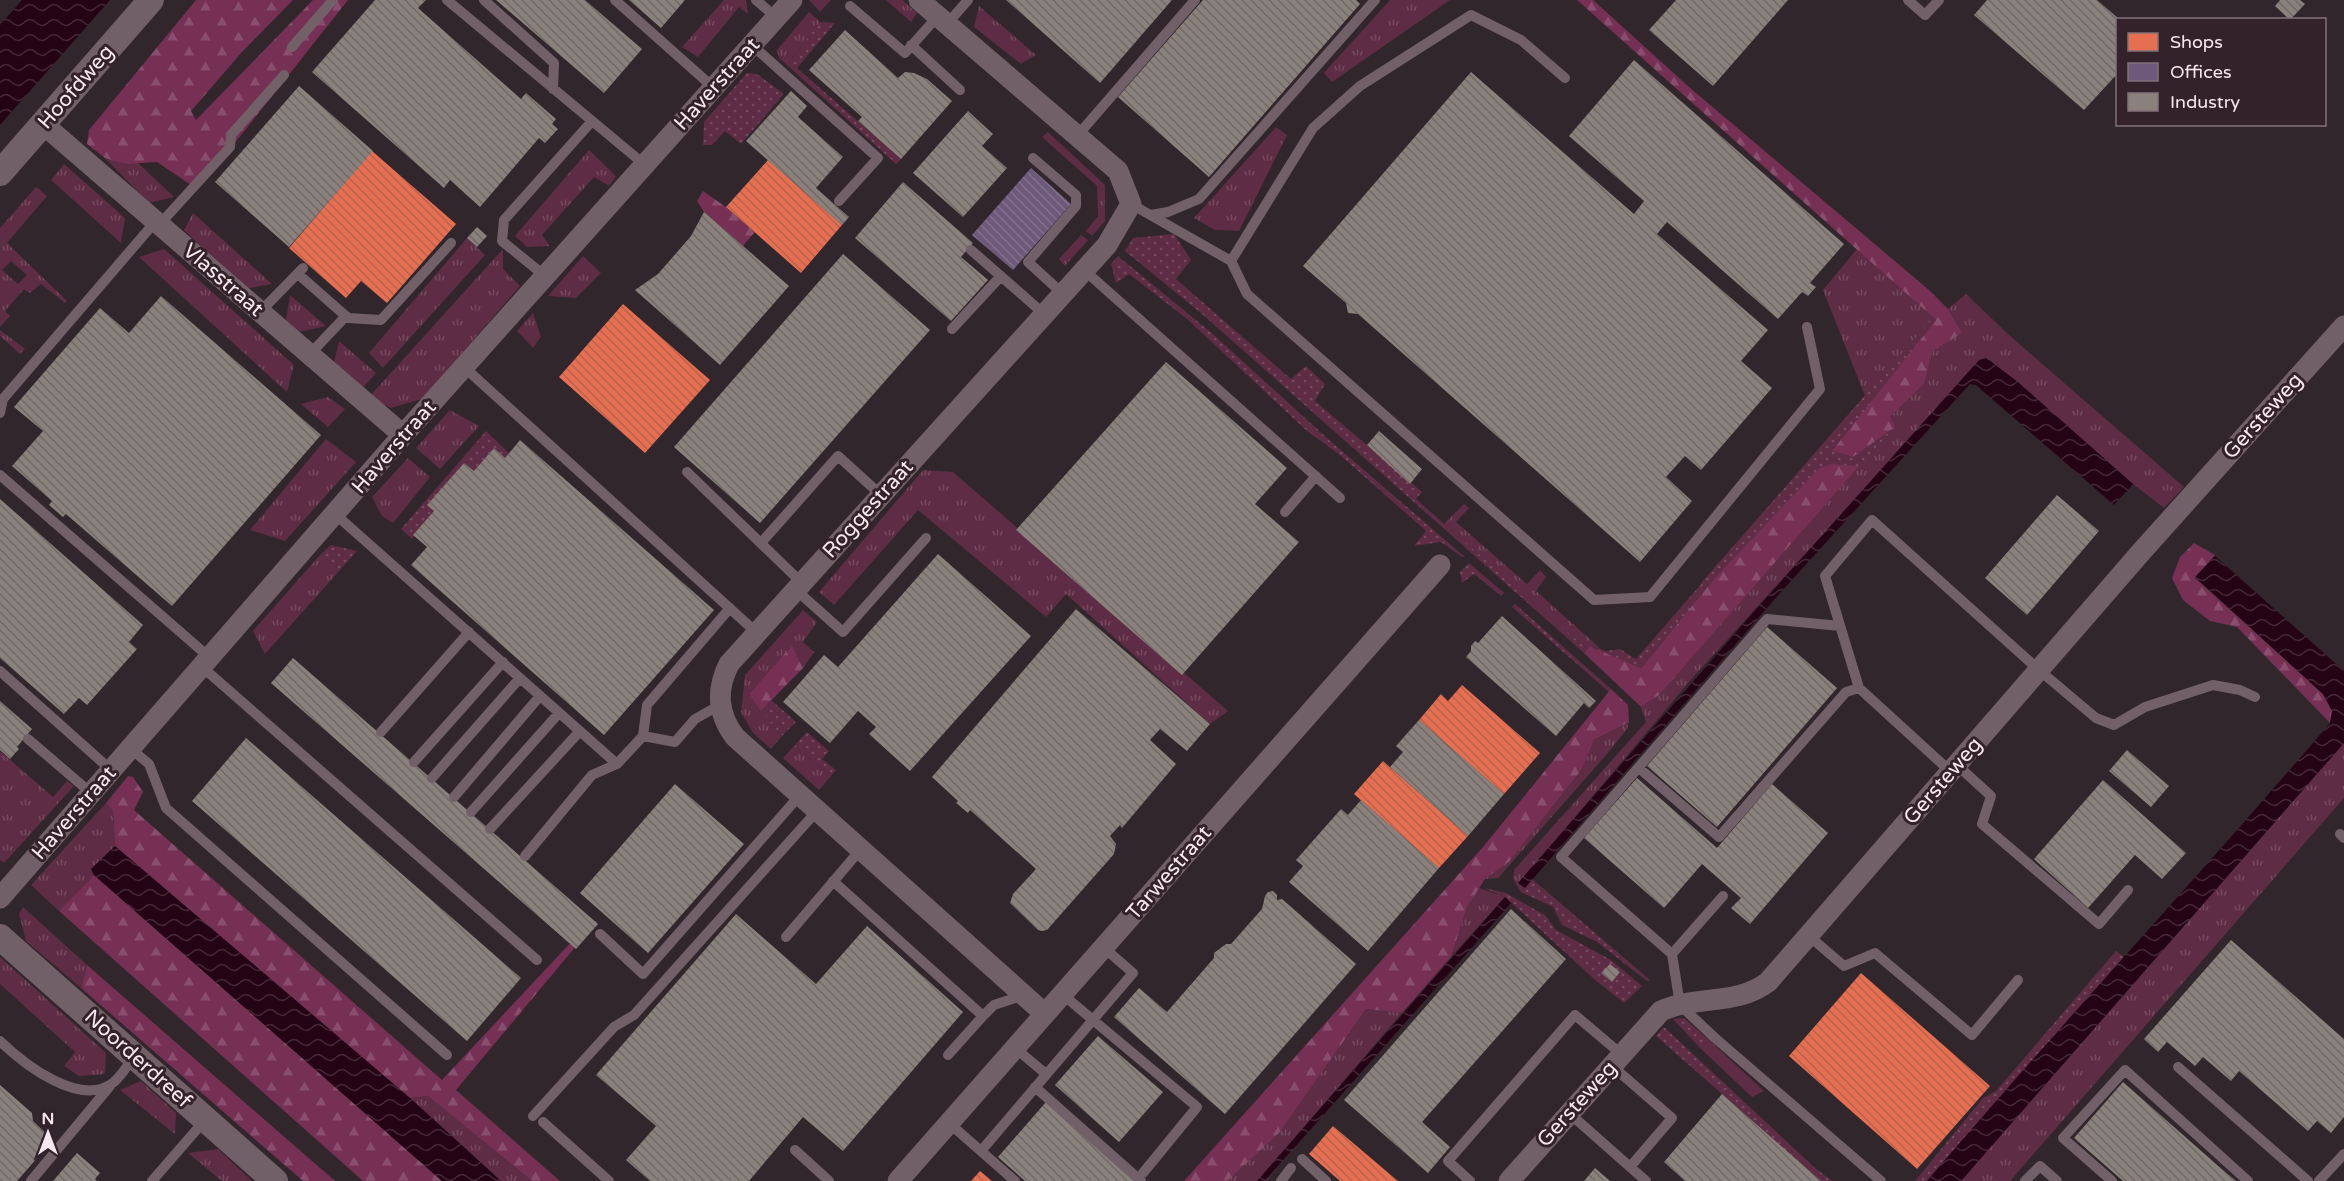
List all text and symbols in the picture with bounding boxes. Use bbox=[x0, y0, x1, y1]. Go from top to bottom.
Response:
legend bbox=[2116, 18, 2326, 126]
text: Shops bbox=[2170, 31, 2223, 53]
street label: Haverstraat bbox=[669, 33, 765, 135]
street label: Hoofdweg bbox=[33, 40, 119, 134]
text: Offices bbox=[2170, 61, 2232, 83]
text: Industry bbox=[2170, 91, 2241, 113]
street label: Vlasstraat bbox=[177, 238, 269, 322]
street label: Gersteweg bbox=[2218, 368, 2308, 464]
street label: Haverstraat bbox=[347, 395, 441, 499]
street label: Roggestraat bbox=[817, 455, 919, 563]
street label: Gersteweg bbox=[1898, 732, 1988, 830]
street label: Haverstraat bbox=[27, 761, 121, 865]
street label: Tarwestraat bbox=[1121, 821, 1217, 925]
street label: Noorderdreef bbox=[79, 1004, 197, 1114]
street label: Gersteweg bbox=[1532, 1056, 1622, 1152]
north arrow bbox=[18, 1103, 78, 1163]
text: N bbox=[42, 1109, 54, 1129]

